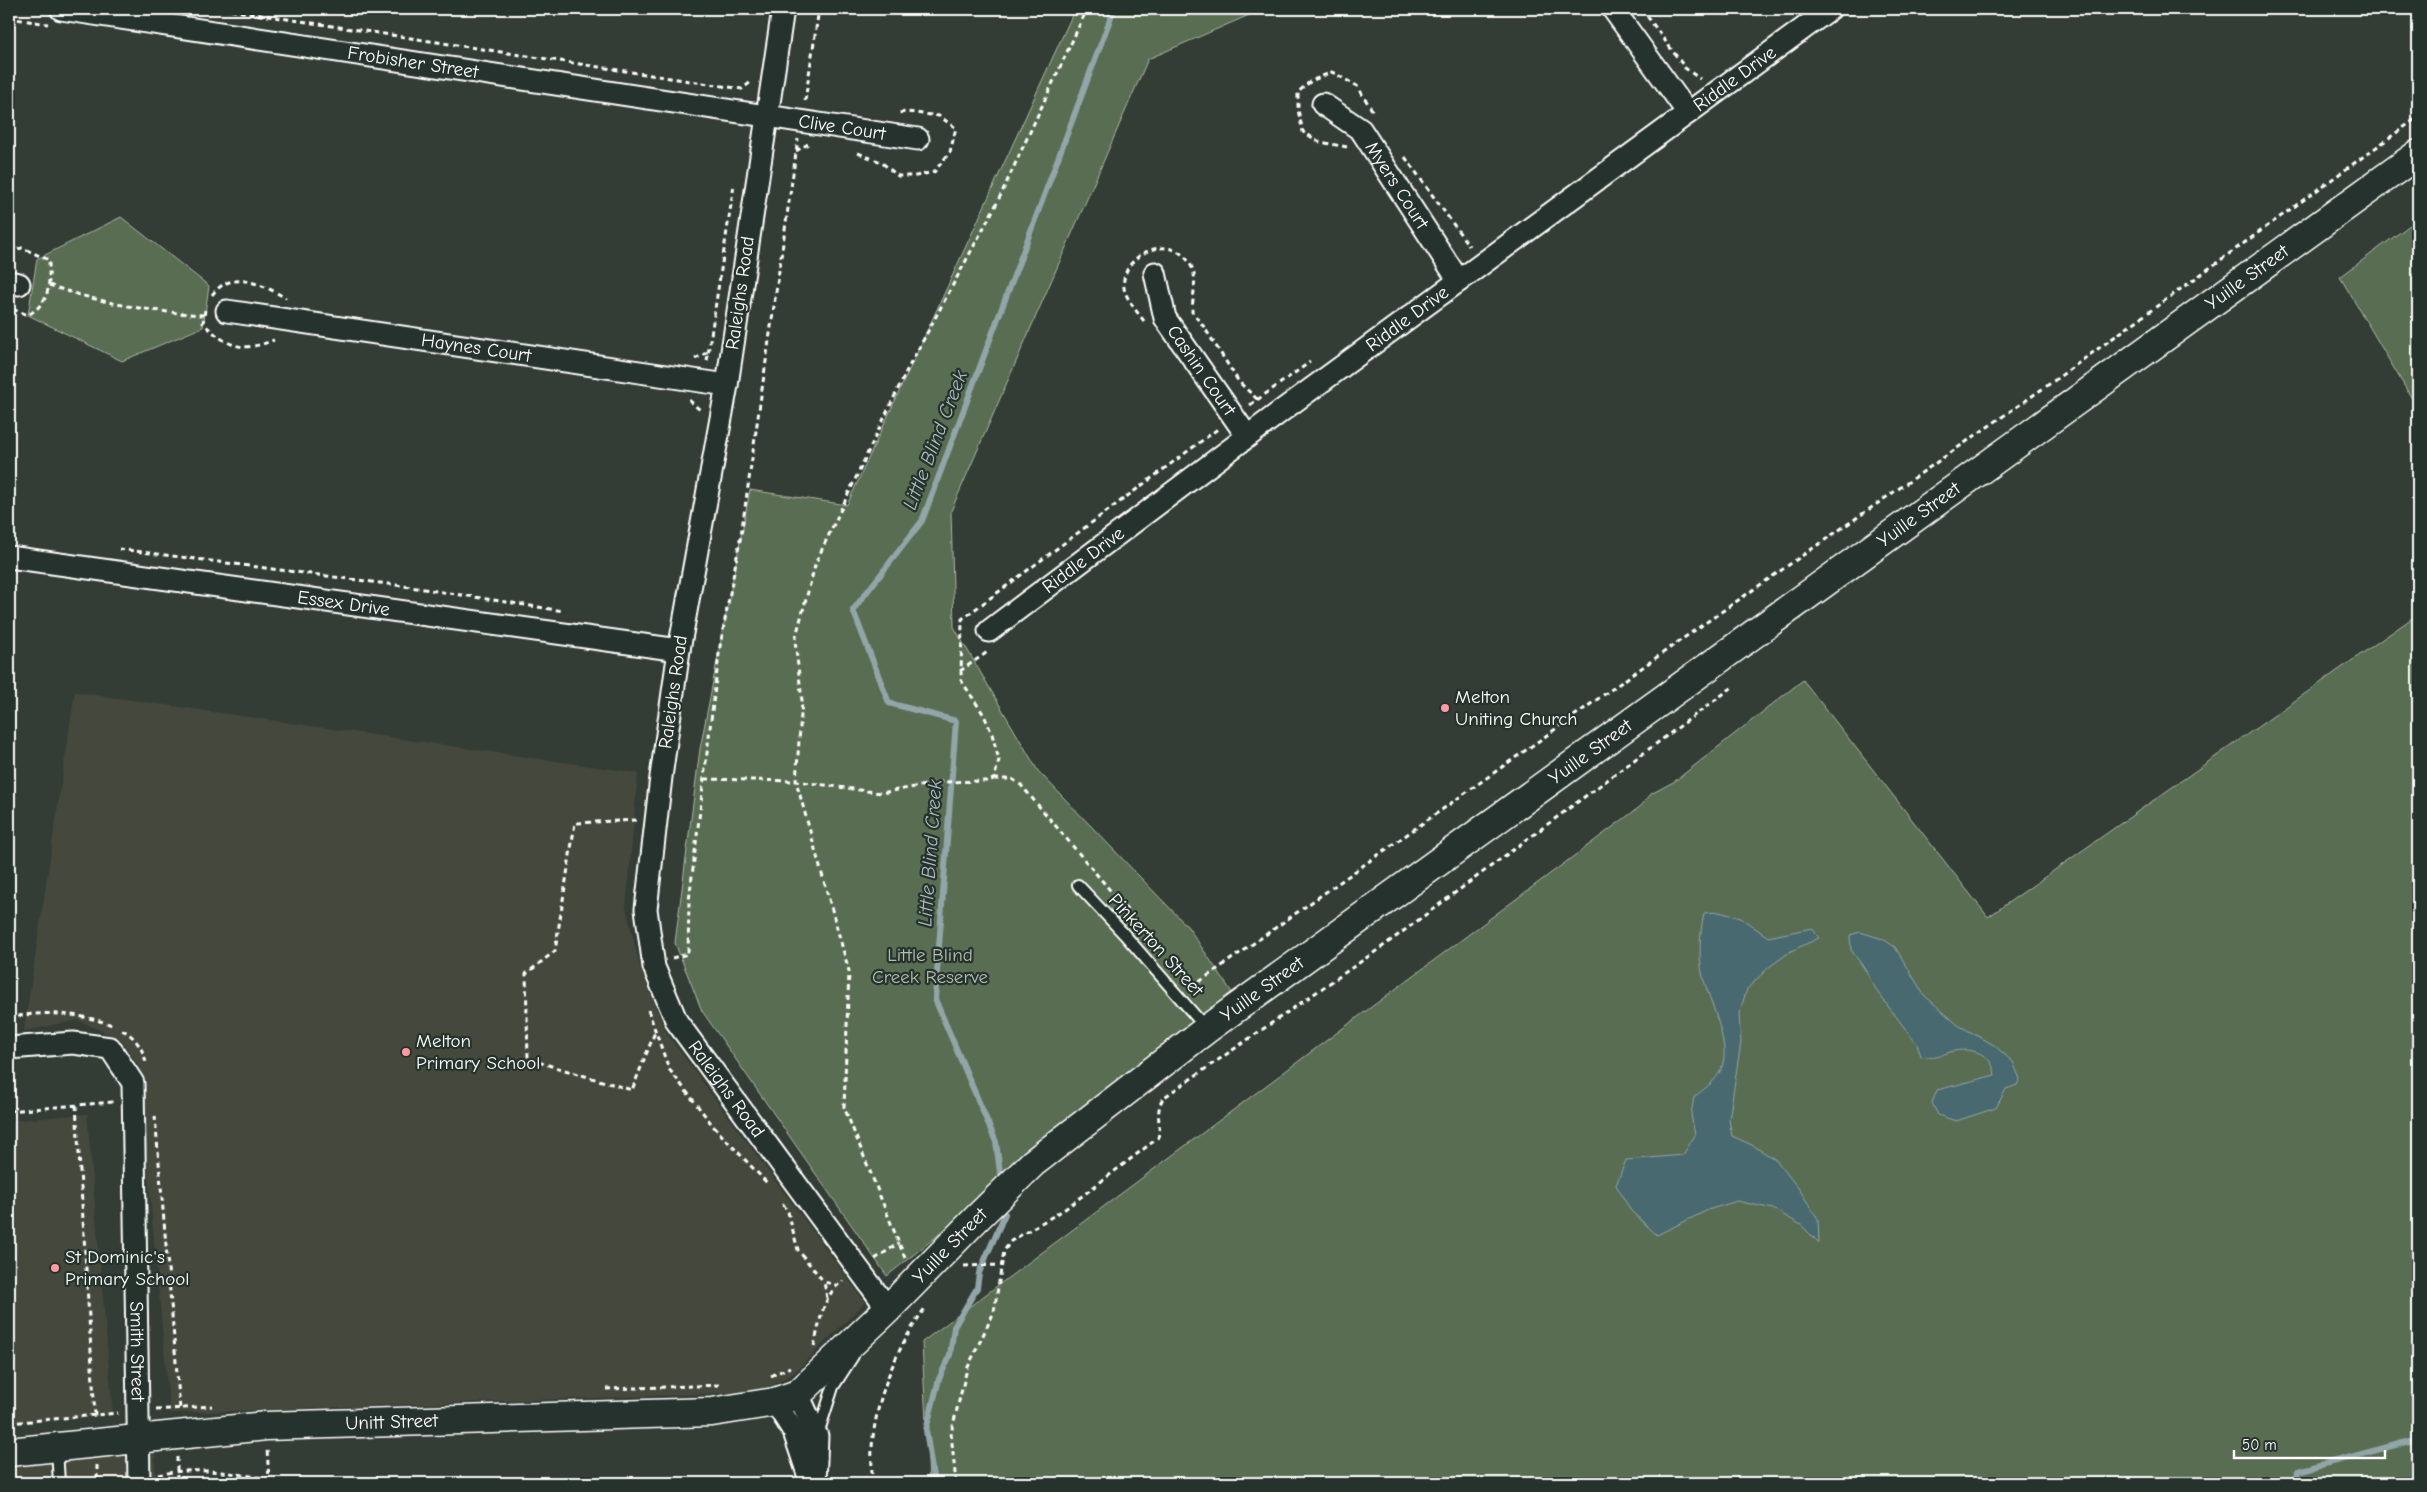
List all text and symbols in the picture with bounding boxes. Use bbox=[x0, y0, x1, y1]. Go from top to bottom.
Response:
street label: Riddle Drive bbox=[1689, 41, 1780, 116]
street label: Frobisher Street bbox=[346, 42, 480, 83]
street label: Clive Court bbox=[797, 110, 888, 145]
street label: Myers Court bbox=[1360, 137, 1434, 234]
street label: Raleighs Road bbox=[721, 235, 759, 351]
street label: Yuille Street bbox=[2201, 240, 2293, 315]
street label: Riddle Drive bbox=[1362, 281, 1453, 356]
street label: Cashin Court bbox=[1162, 321, 1241, 420]
street label: Haynes Court bbox=[420, 329, 533, 367]
water label: Little Blind Creek bbox=[898, 367, 972, 513]
street label: Yuille Street bbox=[1873, 477, 1965, 552]
street label: Riddle Drive bbox=[1038, 522, 1129, 598]
street label: Essex Drive bbox=[296, 586, 391, 621]
street label: Raleighs Road bbox=[654, 634, 692, 750]
place label: Melton Uniting Church bbox=[1455, 686, 1578, 730]
marker: Melton Uniting Church bbox=[1439, 702, 1451, 714]
street label: Yuille Street bbox=[1545, 714, 1637, 789]
water label: Little Blind Creek bbox=[913, 778, 947, 927]
street label: Pinkerton Street bbox=[1104, 889, 1208, 1001]
park label: Little Blind Creek Reserve bbox=[872, 944, 988, 988]
street label: Yuille Street bbox=[1216, 951, 1309, 1026]
place label: Melton Primary School bbox=[416, 1030, 541, 1074]
street label: Raleighs Road bbox=[684, 1036, 769, 1142]
marker: Melton Primary School bbox=[400, 1046, 412, 1058]
street label: Yuille Street bbox=[908, 1203, 992, 1288]
place label: St Dominic's Primary School bbox=[65, 1246, 190, 1290]
marker: St Dominic's Primary School bbox=[49, 1262, 61, 1274]
street label: Smith Street bbox=[125, 1301, 149, 1402]
street label: Unitt Street bbox=[345, 1410, 439, 1435]
scale bar bbox=[2234, 1427, 2386, 1459]
text: 50 m bbox=[2242, 1436, 2277, 1454]

